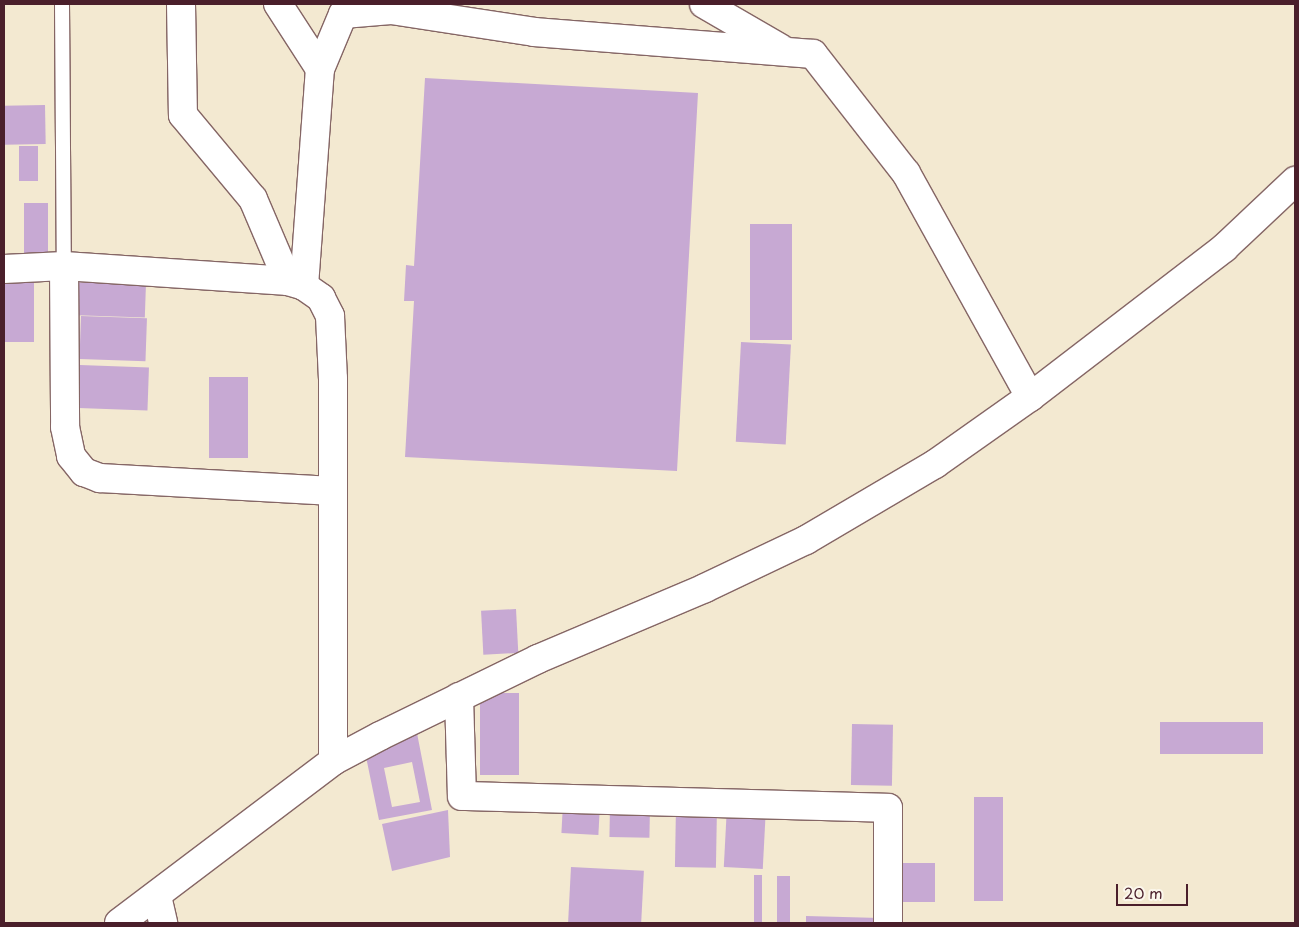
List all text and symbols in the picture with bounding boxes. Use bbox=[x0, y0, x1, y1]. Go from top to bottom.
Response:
scale bar bbox=[1119, 874, 1192, 906]
text: 20 m bbox=[1124, 881, 1163, 904]

